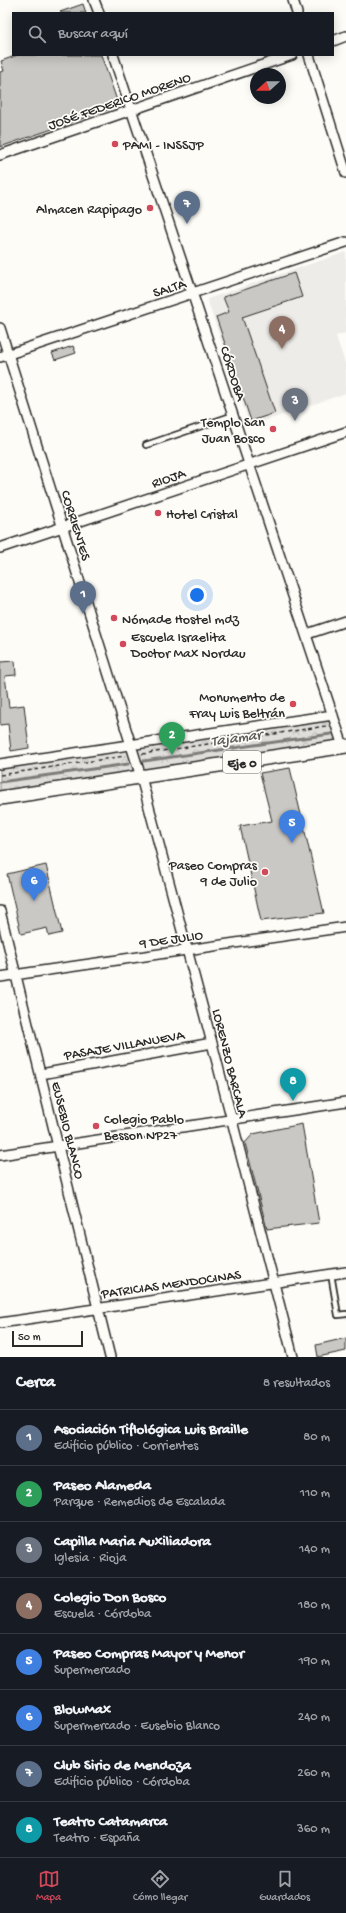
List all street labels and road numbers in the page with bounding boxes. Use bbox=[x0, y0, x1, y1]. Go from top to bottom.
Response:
street label: JOSÉ FEDERICO MORENO bbox=[46, 70, 194, 135]
street label: SALTA bbox=[151, 276, 189, 303]
street label: CÓRDOBA bbox=[215, 344, 249, 404]
street label: RIOJA bbox=[150, 465, 189, 493]
street label: CORRIENTES bbox=[56, 489, 93, 563]
road number: Eje 0 bbox=[223, 751, 261, 773]
street label: 9 DE JULIO bbox=[138, 928, 205, 953]
street label: LORENZO BARCALA bbox=[207, 1007, 250, 1120]
street label: PASAJE VILLANUEVA bbox=[62, 1027, 187, 1066]
street label: EUSEBIO BLANCO bbox=[46, 1080, 87, 1182]
street label: PATRICIAS MENDOCINAS bbox=[99, 1267, 243, 1304]

